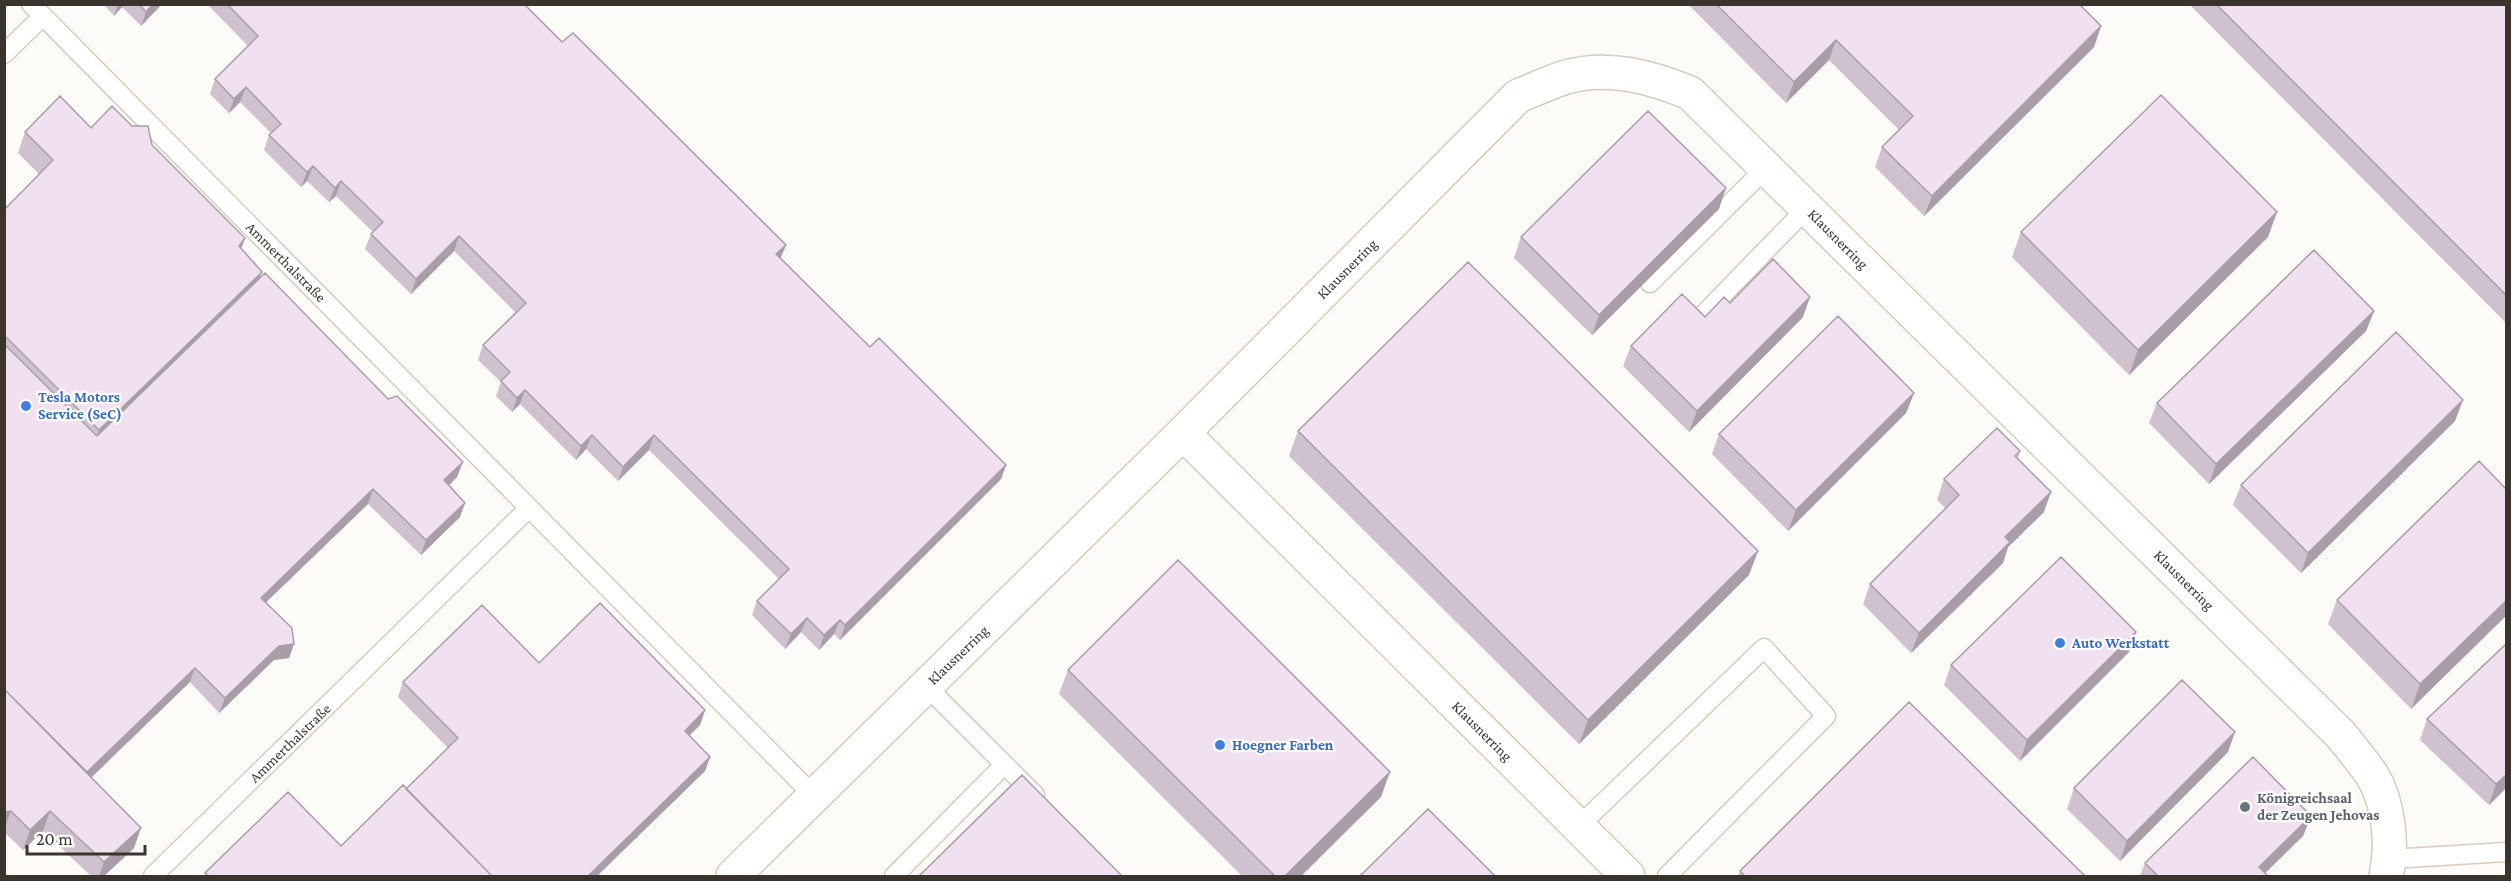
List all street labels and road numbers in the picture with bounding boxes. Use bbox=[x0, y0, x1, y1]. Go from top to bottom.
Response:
street label: Klausnerring bbox=[1804, 206, 1871, 273]
street label: Ammerthalstraße bbox=[243, 219, 330, 306]
street label: Klausnerring bbox=[1314, 236, 1381, 303]
street label: Klausnerring bbox=[2150, 547, 2217, 614]
street label: Klausnerring bbox=[924, 622, 992, 689]
street label: Klausnerring bbox=[1448, 698, 1515, 765]
street label: Ammerthalstraße bbox=[246, 700, 334, 786]

